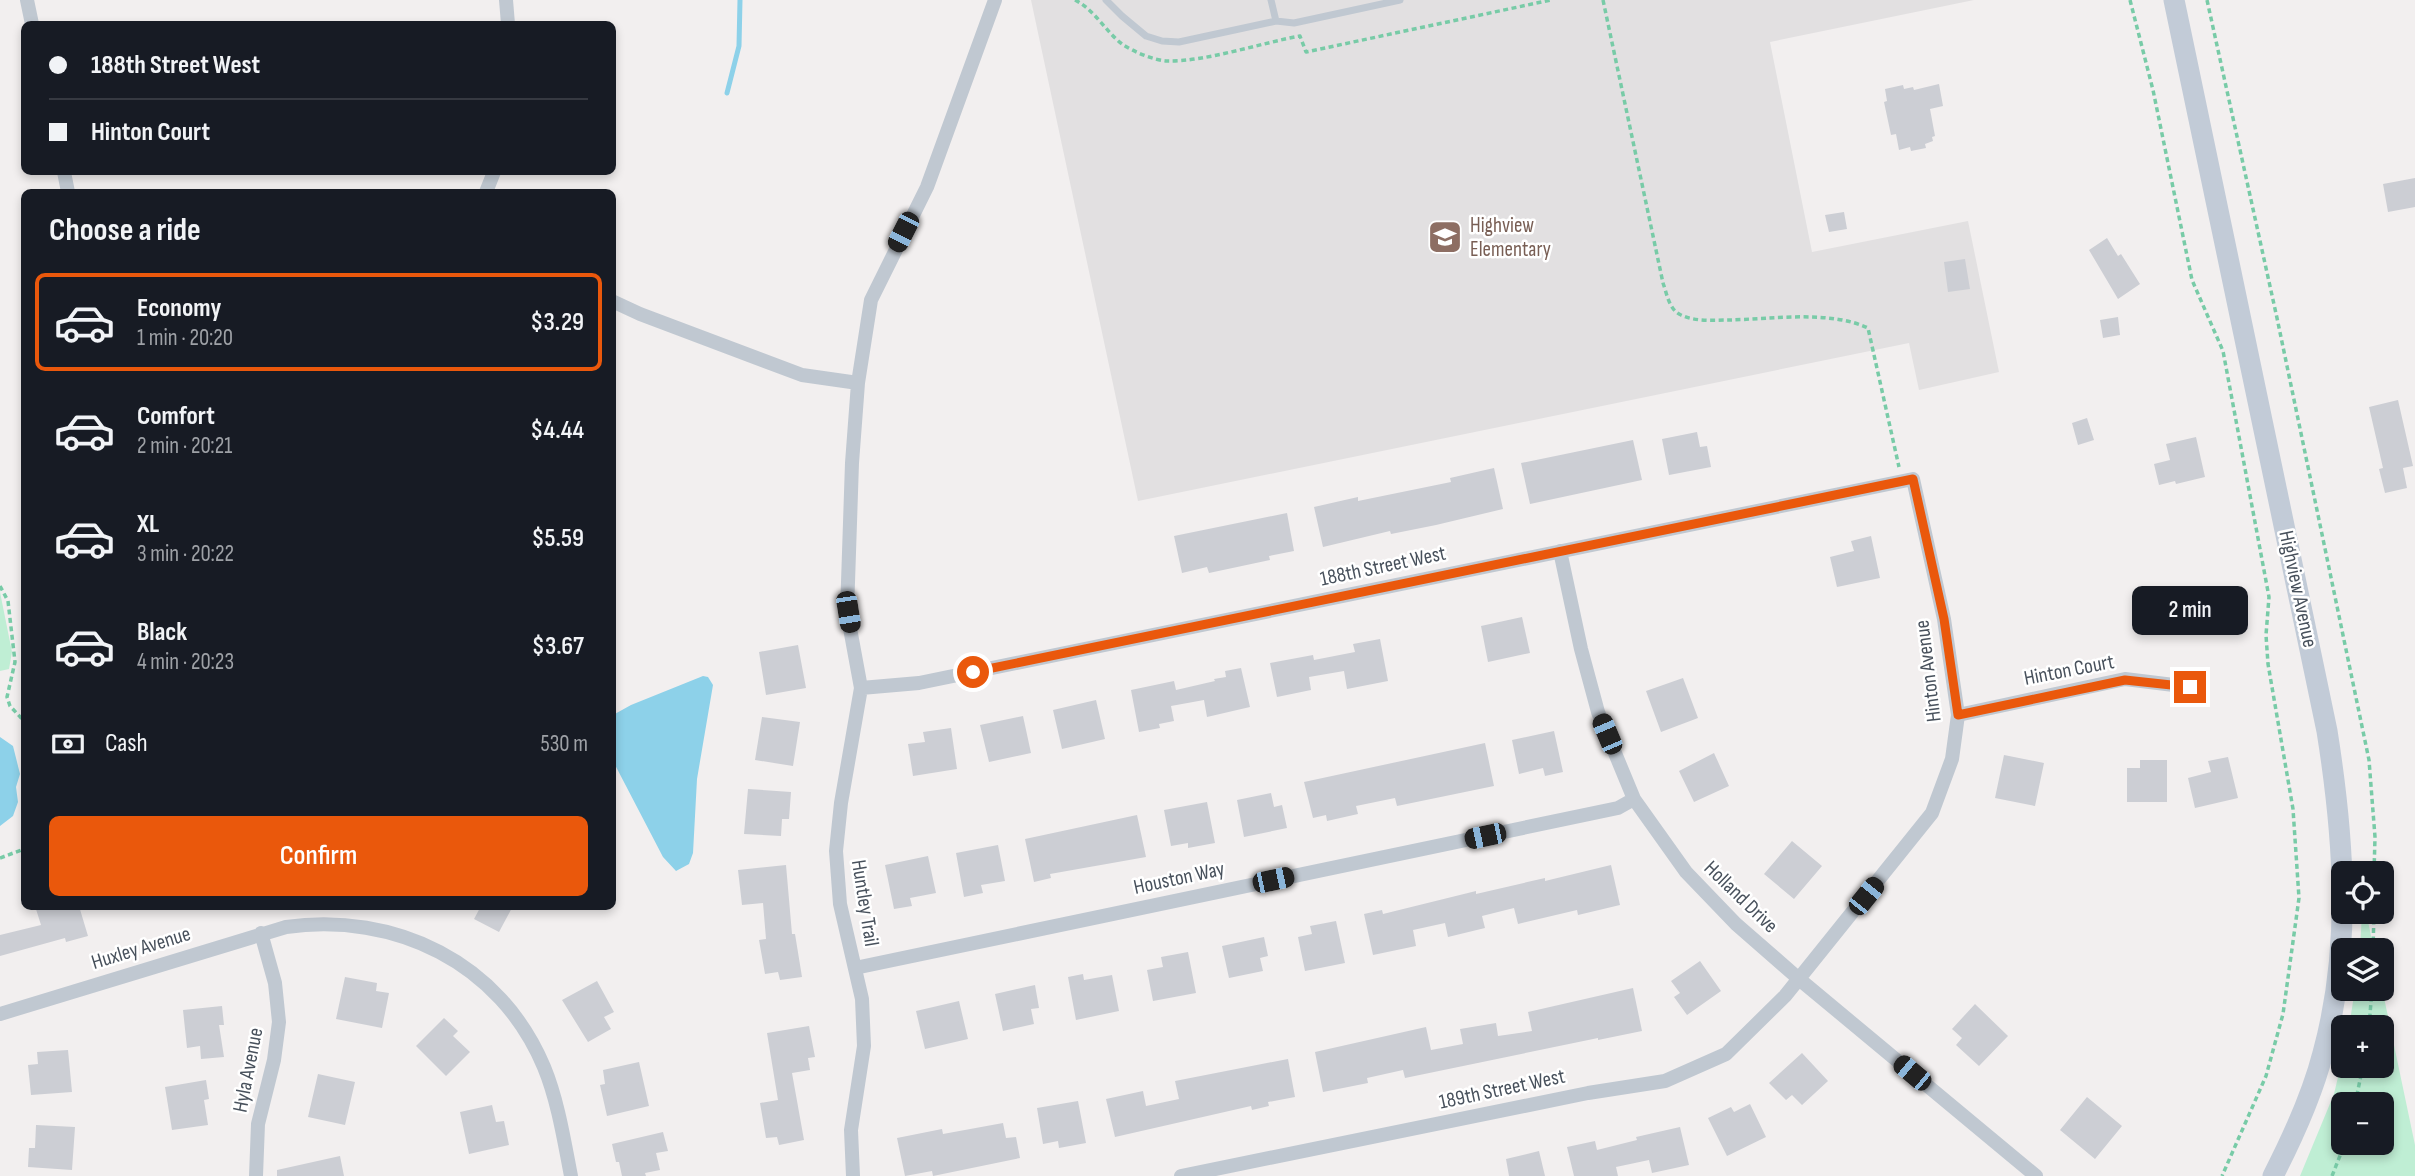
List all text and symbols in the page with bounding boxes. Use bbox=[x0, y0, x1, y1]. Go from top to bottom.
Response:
text: 188th Street West bbox=[91, 50, 260, 81]
text: Hinton Court bbox=[91, 117, 210, 148]
car bbox=[885, 209, 922, 255]
text: Choose a ride bbox=[49, 211, 201, 250]
place label: Highview Elementary bbox=[1470, 213, 1551, 262]
school or university icon: Highview Elementary bbox=[1426, 218, 1464, 256]
icon: car bbox=[53, 291, 116, 354]
text: Economy bbox=[137, 293, 221, 324]
text: $3.29 bbox=[530, 307, 584, 338]
text: 1 min · 20:20 bbox=[137, 324, 233, 352]
icon: car bbox=[53, 399, 116, 462]
text: Comfort bbox=[137, 401, 215, 432]
text: $4.44 bbox=[530, 415, 584, 446]
text: 2 min · 20:21 bbox=[137, 432, 232, 460]
icon: car bbox=[53, 507, 116, 570]
text: XL bbox=[137, 509, 159, 540]
text: $5.59 bbox=[531, 523, 584, 554]
street label: Highview Avenue bbox=[2273, 528, 2323, 650]
text: 3 min · 20:22 bbox=[137, 540, 234, 568]
street label: 188th Street West bbox=[1318, 540, 1448, 592]
callout: 2 min bbox=[2132, 586, 2248, 634]
car bbox=[835, 590, 862, 634]
text: 2 min bbox=[2168, 596, 2212, 624]
icon: car bbox=[53, 615, 116, 678]
text: Black bbox=[137, 617, 187, 648]
street label: Hinton Avenue bbox=[1909, 619, 1947, 723]
text: $3.67 bbox=[532, 631, 584, 662]
text: 4 min · 20:23 bbox=[137, 648, 234, 676]
street label: Hinton Court bbox=[2022, 649, 2116, 691]
route start bbox=[957, 656, 989, 688]
route end bbox=[2174, 671, 2206, 703]
car bbox=[1590, 711, 1625, 757]
icon: cash bbox=[49, 725, 87, 763]
text: Cash bbox=[105, 728, 148, 759]
text: 530 m bbox=[540, 730, 588, 758]
button: Confirm bbox=[49, 816, 588, 896]
car bbox=[1463, 821, 1508, 851]
street label: Houston Way bbox=[1131, 856, 1227, 900]
street label: Holland Drive bbox=[1699, 856, 1783, 938]
street label: Huntley Trail bbox=[846, 858, 884, 948]
map controls bbox=[2331, 861, 2394, 1155]
button: locate bbox=[2331, 861, 2394, 924]
car bbox=[1251, 865, 1296, 895]
car bbox=[1845, 873, 1888, 919]
street label: Huxley Avenue bbox=[88, 921, 194, 975]
button: layers bbox=[2331, 938, 2394, 1001]
button: + bbox=[2331, 1015, 2394, 1078]
street label: Hyla Avenue bbox=[228, 1026, 268, 1114]
car bbox=[1890, 1051, 1935, 1095]
street label: 189th Street West bbox=[1437, 1063, 1567, 1115]
button: − bbox=[2331, 1092, 2394, 1155]

